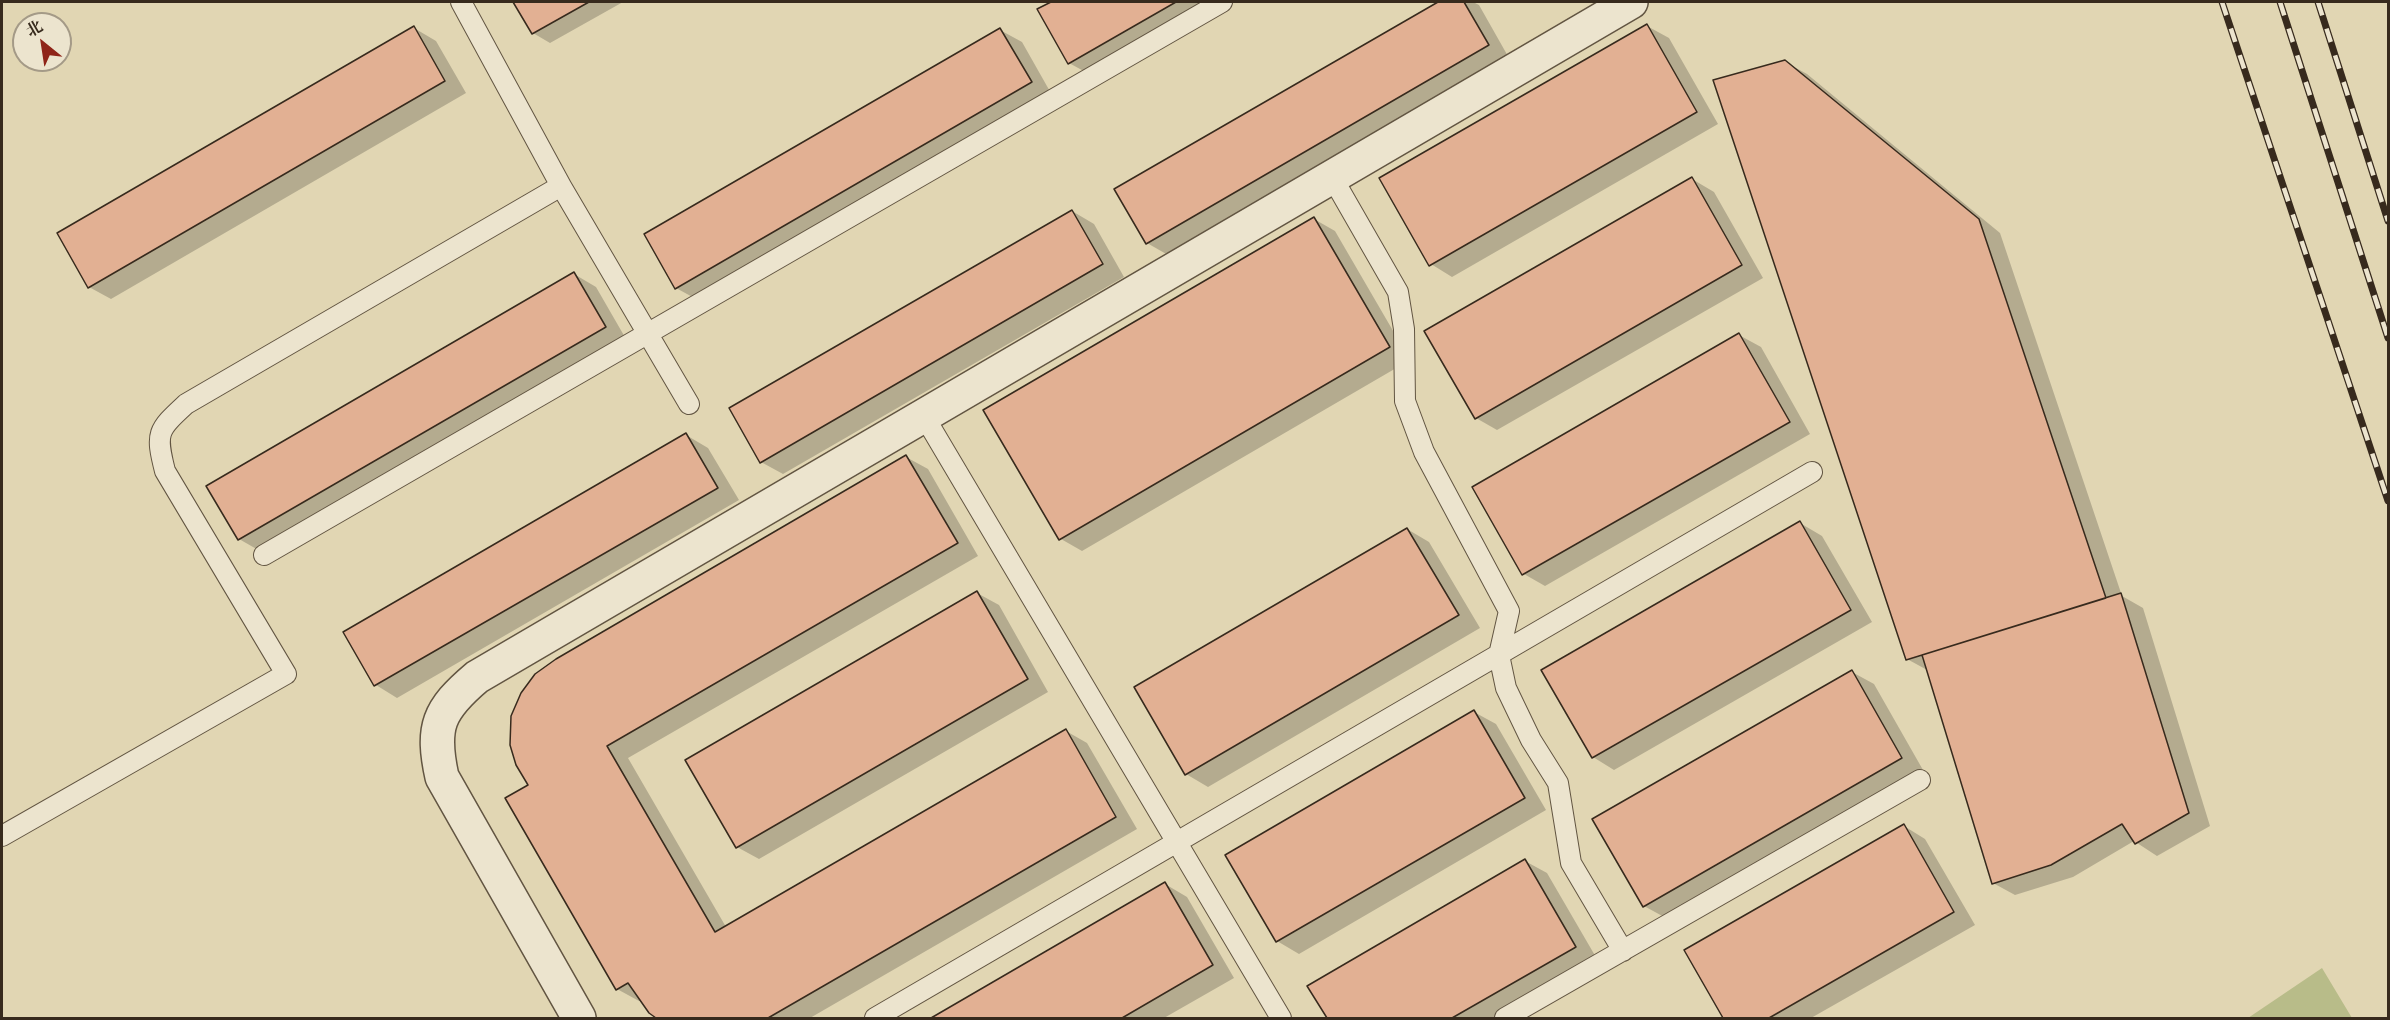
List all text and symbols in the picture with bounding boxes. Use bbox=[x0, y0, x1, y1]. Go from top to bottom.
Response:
north arrow bbox=[12, 12, 72, 72]
text: 北 bbox=[22, 15, 46, 41]

